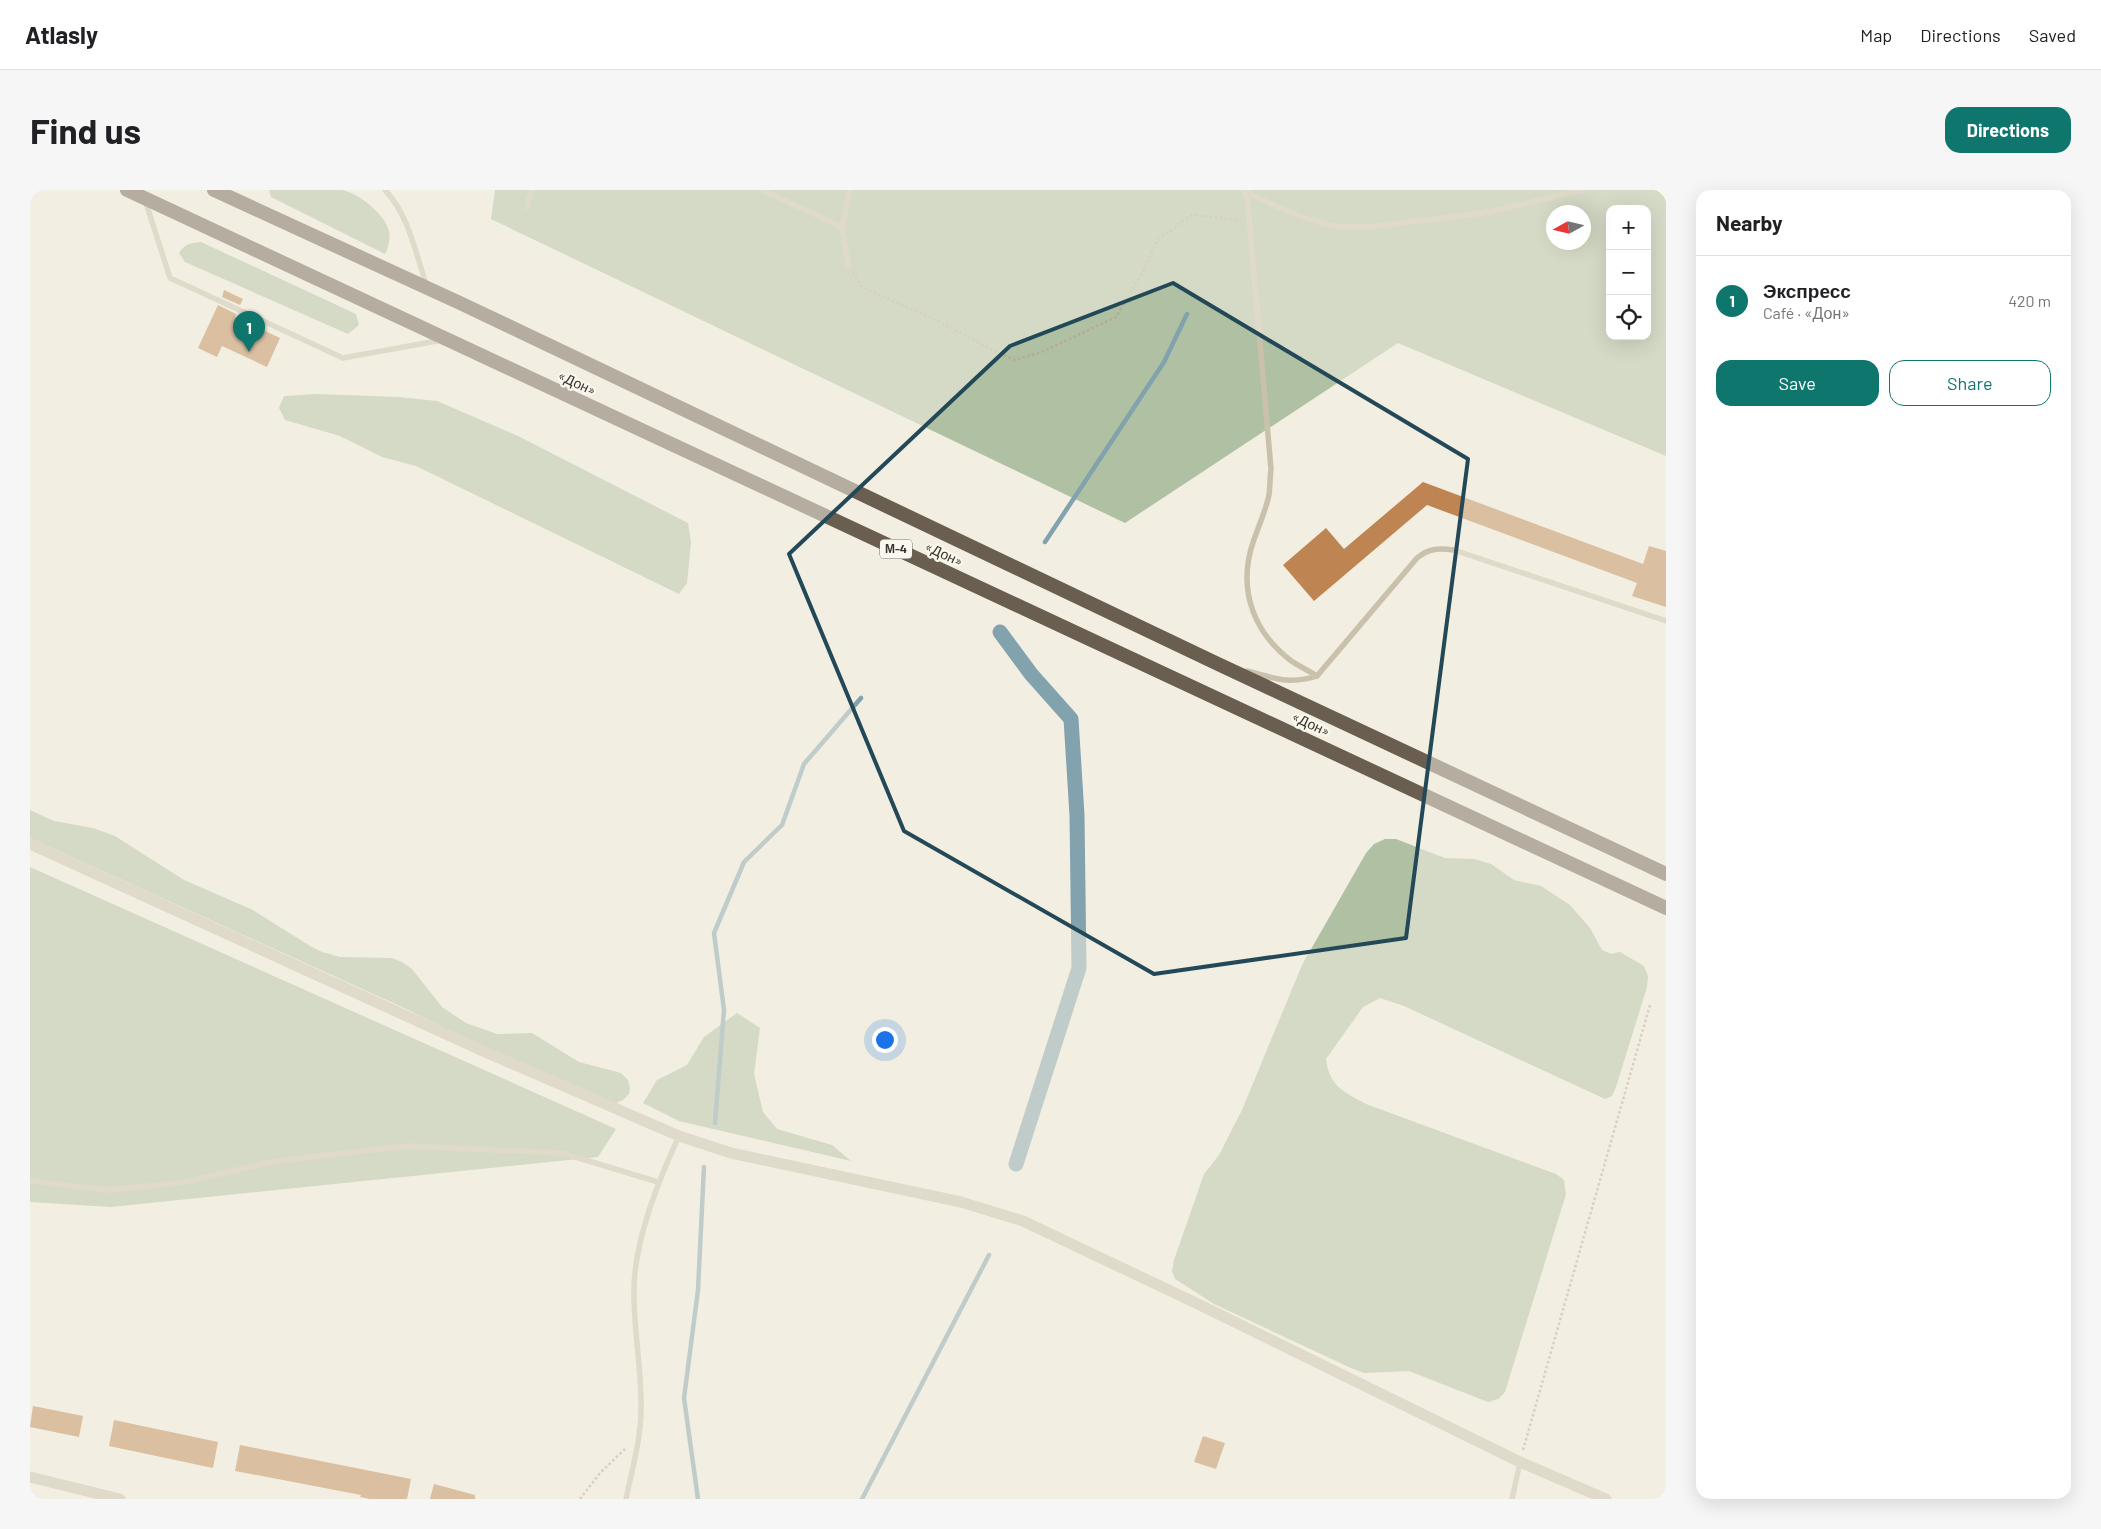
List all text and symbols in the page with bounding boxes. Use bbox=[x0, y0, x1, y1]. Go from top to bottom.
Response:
text: Atlasly bbox=[25, 20, 98, 49]
text: Map bbox=[1860, 24, 1892, 46]
text: Directions bbox=[1920, 24, 2001, 46]
text: Saved bbox=[2029, 24, 2076, 46]
button: Directions bbox=[1945, 107, 2071, 153]
text: Find us bbox=[30, 109, 141, 151]
north arrow bbox=[1546, 205, 1591, 250]
map controls bbox=[1606, 205, 1651, 340]
button: + bbox=[1606, 205, 1651, 250]
text: Nearby bbox=[1716, 210, 1782, 235]
button: − bbox=[1606, 250, 1651, 295]
text: Экспресс bbox=[1763, 279, 1851, 302]
text: 1 bbox=[1729, 291, 1735, 310]
text: 420 m bbox=[2008, 291, 2051, 310]
button: locate bbox=[1606, 295, 1651, 340]
text: Café · «Дон» bbox=[1763, 303, 1850, 322]
pin: 1 bbox=[233, 311, 265, 352]
button: Save bbox=[1716, 360, 1879, 406]
button: Share bbox=[1889, 360, 2051, 406]
street label: «Дон» bbox=[555, 366, 599, 399]
street label: «Дон» bbox=[922, 537, 966, 570]
road number: М-4 bbox=[880, 539, 912, 558]
street label: «Дон» bbox=[1289, 707, 1333, 740]
your location bbox=[872, 1027, 898, 1053]

